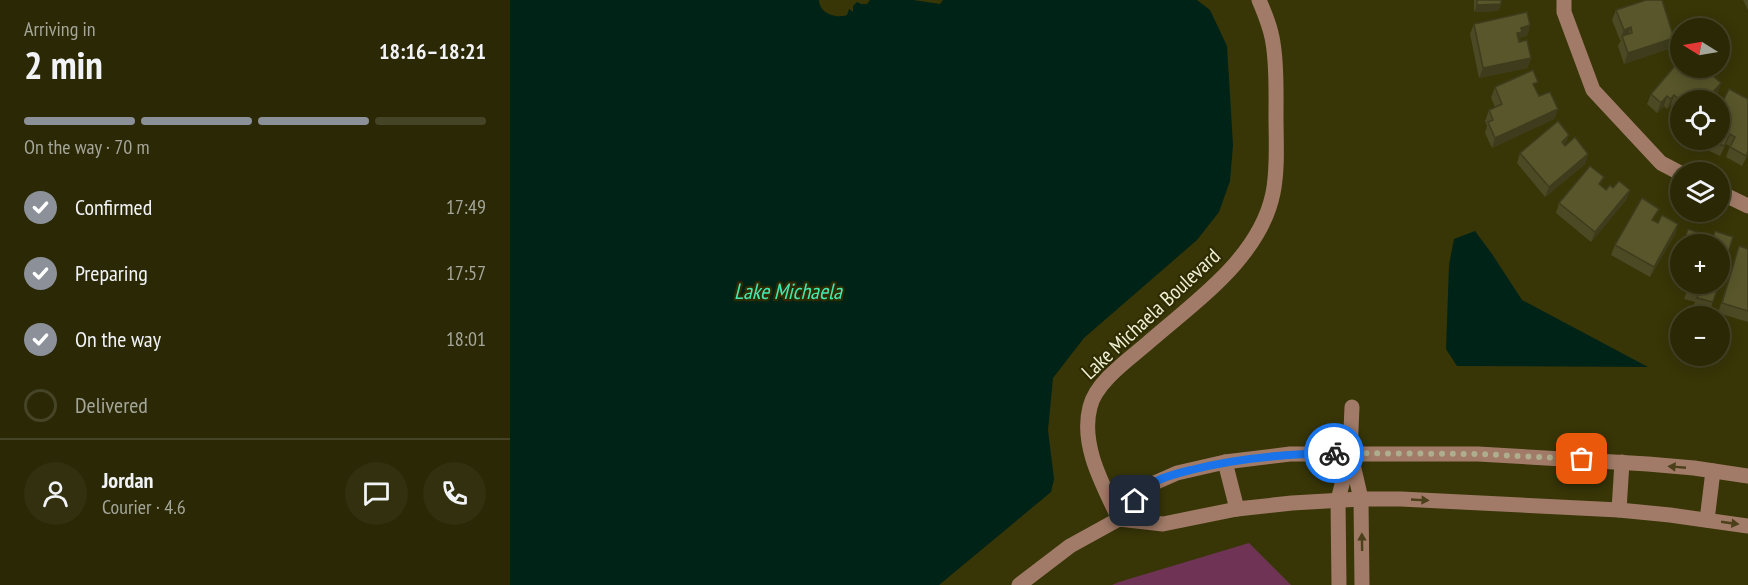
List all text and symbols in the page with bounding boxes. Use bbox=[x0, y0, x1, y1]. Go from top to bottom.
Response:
text: Arriving in bbox=[24, 16, 96, 42]
north arrow bbox=[1670, 18, 1730, 78]
map controls bbox=[1670, 18, 1730, 366]
text: 18:16–18:21 bbox=[379, 37, 486, 65]
text: 2 min bbox=[24, 39, 103, 90]
button: locate bbox=[1670, 90, 1730, 150]
text: On the way · 70 m bbox=[24, 134, 150, 160]
button: layers bbox=[1670, 162, 1730, 222]
icon: check bbox=[24, 191, 57, 224]
text: Confirmed bbox=[75, 193, 152, 221]
text: 17:49 bbox=[446, 194, 486, 220]
button: + bbox=[1670, 234, 1730, 294]
street label: Lake Michaela Boulevard bbox=[1076, 242, 1226, 385]
icon: check bbox=[24, 257, 57, 290]
text: Preparing bbox=[75, 259, 148, 287]
text: 17:57 bbox=[446, 260, 486, 286]
water label: Lake Michaela bbox=[734, 277, 843, 305]
button: − bbox=[1670, 306, 1730, 366]
icon: check bbox=[24, 323, 57, 356]
text: On the way bbox=[75, 325, 161, 353]
text: 18:01 bbox=[446, 326, 486, 352]
text: Delivered bbox=[75, 391, 148, 419]
courier bbox=[1304, 423, 1364, 483]
pin bbox=[1556, 433, 1607, 484]
icon: bike bbox=[1318, 437, 1351, 470]
icon: bag bbox=[1565, 442, 1598, 475]
button: person bbox=[24, 462, 87, 525]
button: chat bbox=[345, 462, 408, 525]
button: phone bbox=[423, 462, 486, 525]
one-way arrow bbox=[1668, 462, 1687, 472]
text: Jordan bbox=[102, 466, 153, 494]
pin bbox=[1109, 475, 1160, 526]
icon: home bbox=[1118, 484, 1151, 517]
text: Courier · 4.6 bbox=[102, 494, 186, 520]
one-way arrow bbox=[1410, 496, 1429, 505]
one-way arrow bbox=[1720, 519, 1739, 528]
one-way arrow bbox=[1357, 533, 1367, 552]

